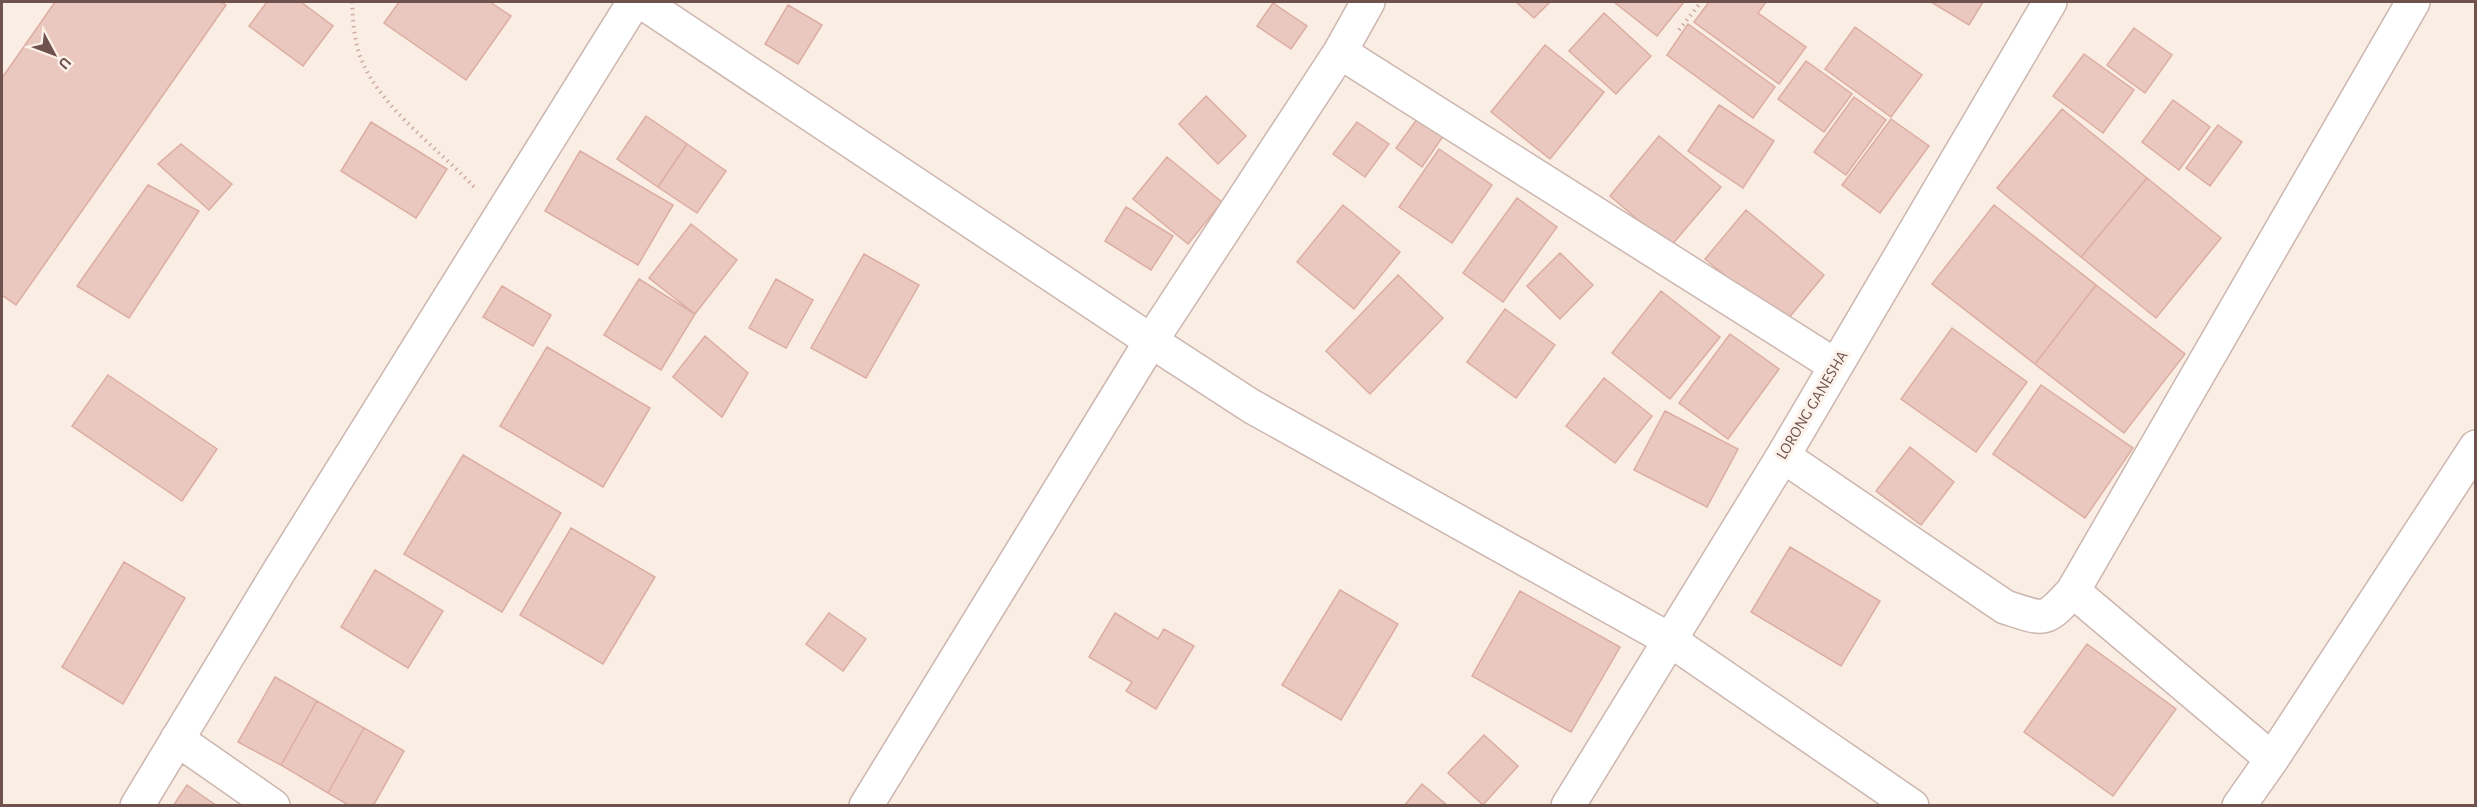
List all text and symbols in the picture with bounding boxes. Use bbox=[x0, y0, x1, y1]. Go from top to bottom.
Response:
north arrow bbox=[24, 24, 84, 84]
text: U bbox=[55, 54, 74, 72]
street label: LORONG GANESHA bbox=[1773, 348, 1851, 462]

